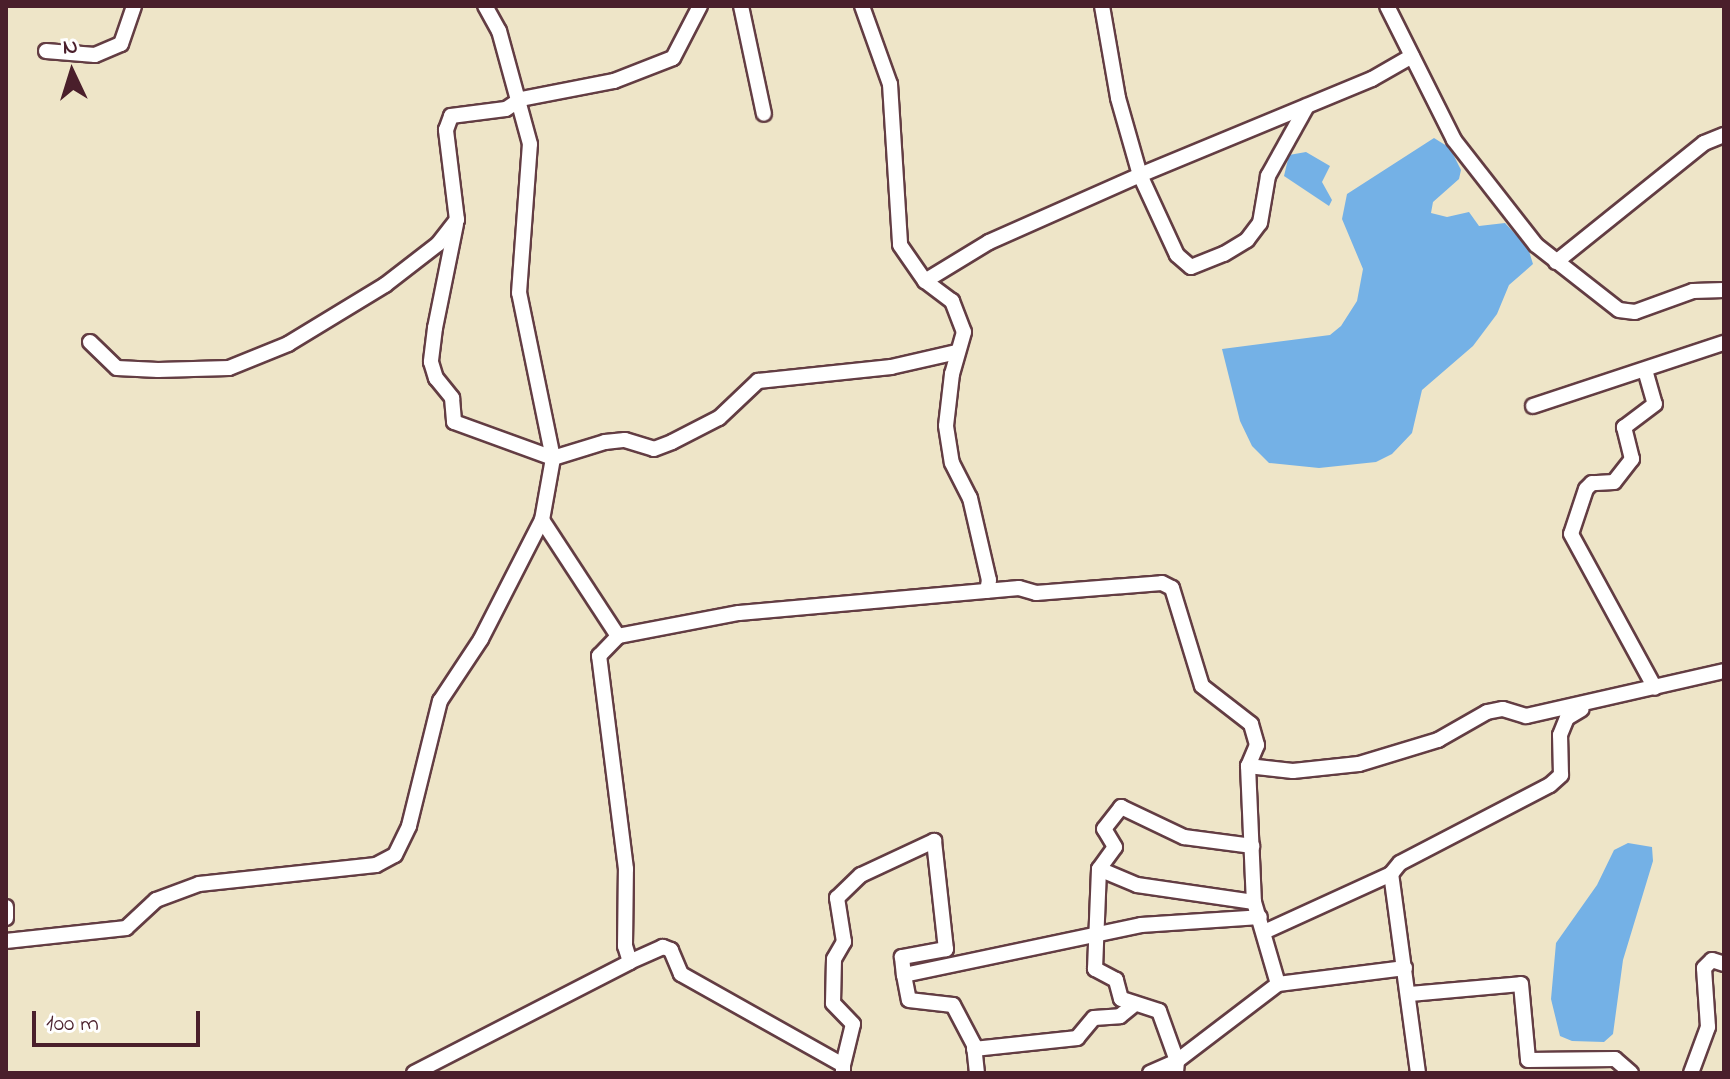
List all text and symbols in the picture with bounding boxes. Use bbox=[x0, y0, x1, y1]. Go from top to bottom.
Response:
north arrow bbox=[32, 32, 112, 112]
text: N bbox=[62, 32, 79, 65]
scale bar bbox=[36, 995, 204, 1045]
text: 100 m bbox=[46, 1007, 99, 1042]

